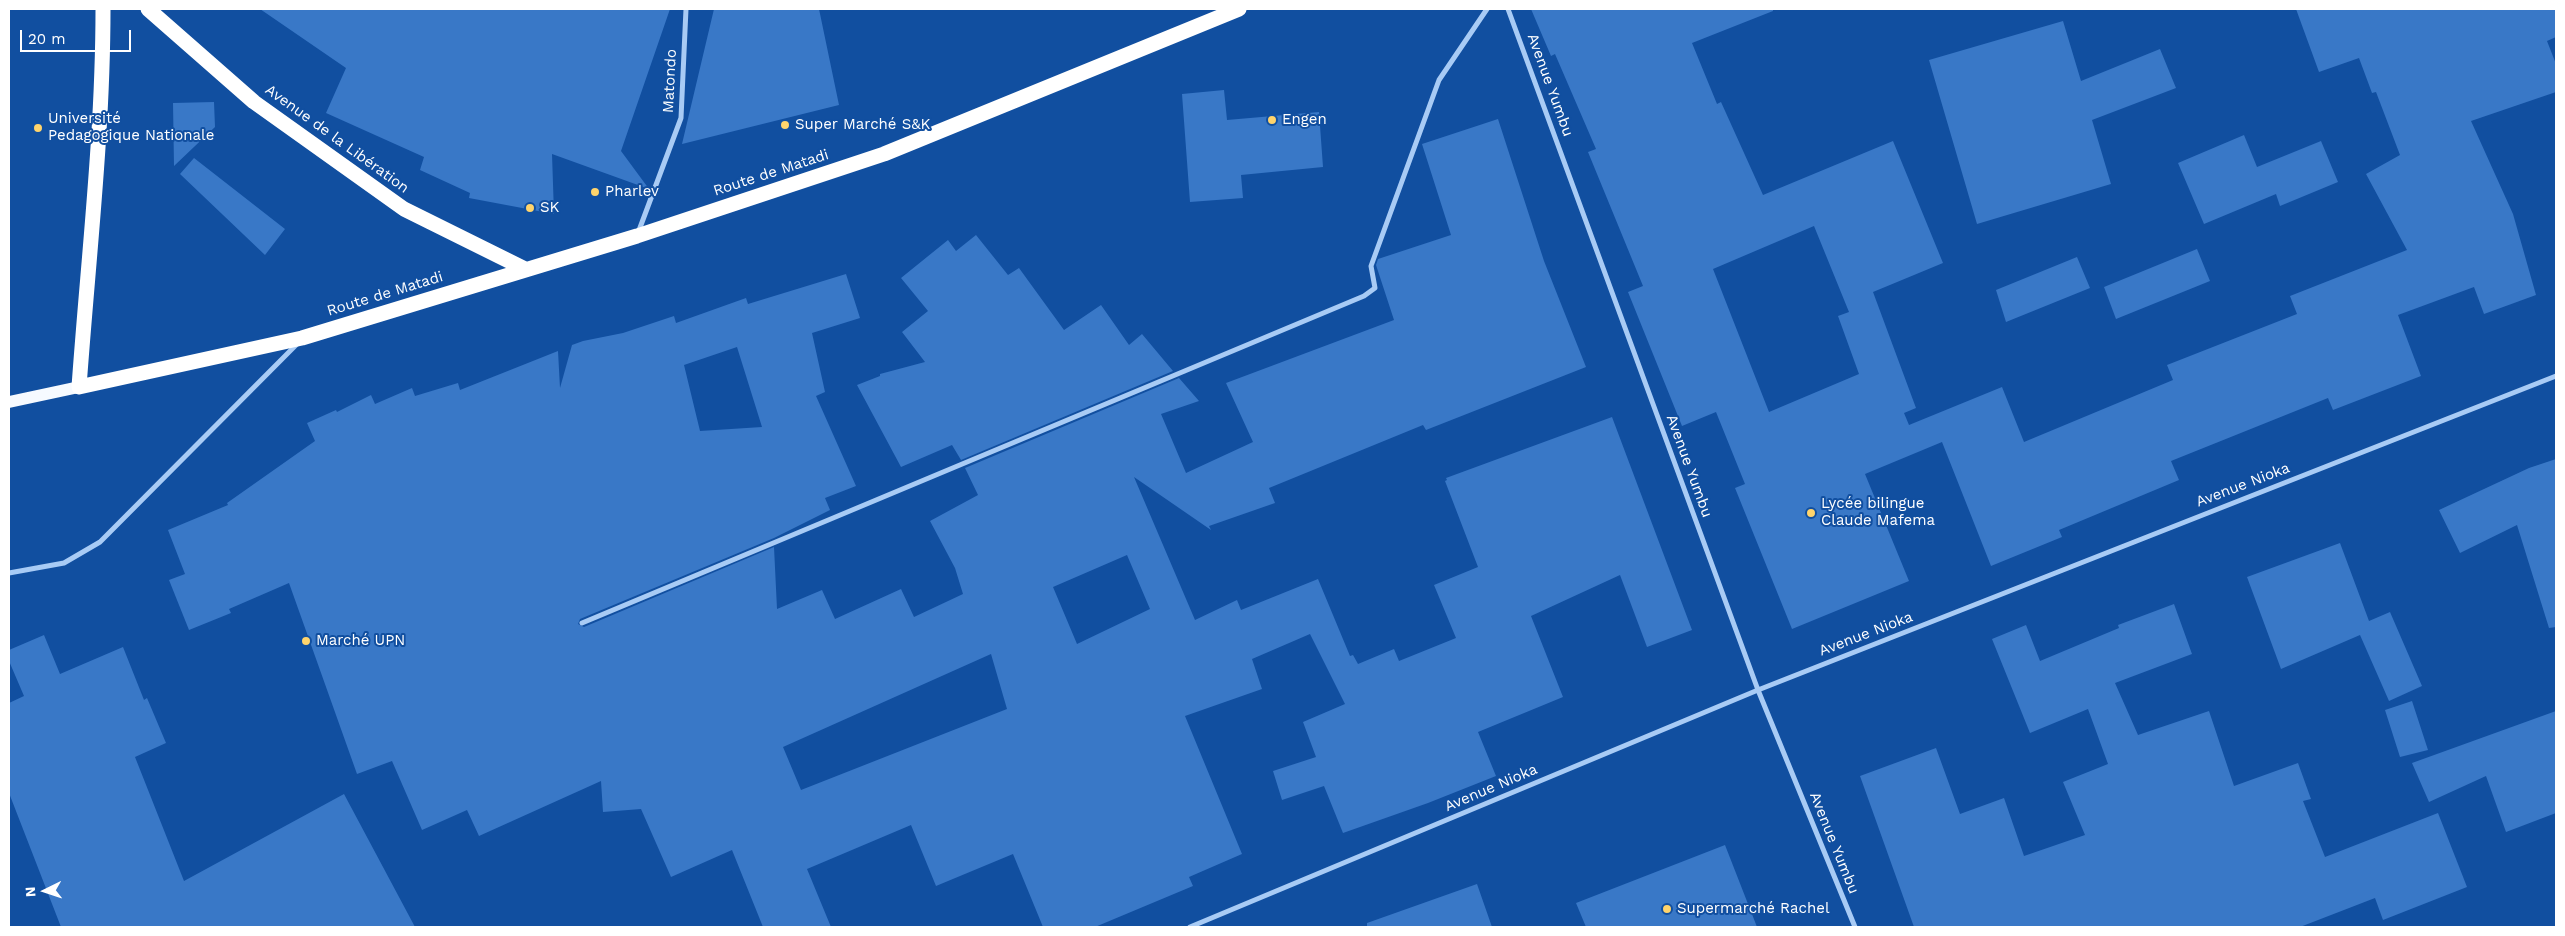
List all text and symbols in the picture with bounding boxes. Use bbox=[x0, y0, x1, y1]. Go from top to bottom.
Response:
scale bar bbox=[22, 20, 134, 52]
text: 20 m bbox=[28, 30, 66, 48]
street label: Avenue Yumbu bbox=[1523, 31, 1577, 139]
street label: Matondo bbox=[659, 49, 681, 113]
street label: Avenue de la Libération bbox=[262, 81, 412, 197]
place label: Université Pedagogique Nationale bbox=[48, 110, 214, 145]
place label: Engen bbox=[1282, 111, 1327, 129]
marker: Engen bbox=[1266, 114, 1278, 126]
place label: Super Marché S&K bbox=[795, 116, 930, 134]
marker: Super Marché S&K bbox=[779, 119, 791, 131]
marker: Université Pedagogique Nationale bbox=[32, 122, 44, 134]
street label: Route de Matadi bbox=[711, 146, 831, 200]
place label: Pharlev bbox=[605, 183, 659, 201]
marker: Pharlev bbox=[589, 186, 601, 198]
place label: SK bbox=[540, 199, 559, 217]
marker: SK bbox=[524, 202, 536, 214]
street label: Route de Matadi bbox=[325, 268, 445, 320]
street label: Avenue Yumbu bbox=[1662, 412, 1716, 520]
street label: Avenue Nioka bbox=[2194, 459, 2292, 511]
place label: Lycée bilingue Claude Mafema bbox=[1821, 495, 1935, 530]
marker: Lycée bilingue Claude Mafema bbox=[1805, 507, 1817, 519]
street label: Avenue Nioka bbox=[1817, 608, 1915, 660]
place label: Marché UPN bbox=[316, 632, 405, 650]
marker: Marché UPN bbox=[300, 635, 312, 647]
street label: Avenue Nioka bbox=[1442, 760, 1540, 816]
street label: Avenue Yumbu bbox=[1805, 789, 1863, 897]
north arrow bbox=[20, 866, 70, 916]
text: N bbox=[22, 886, 38, 898]
place label: Supermarché Rachel bbox=[1677, 900, 1829, 918]
marker: Supermarché Rachel bbox=[1661, 903, 1673, 915]

